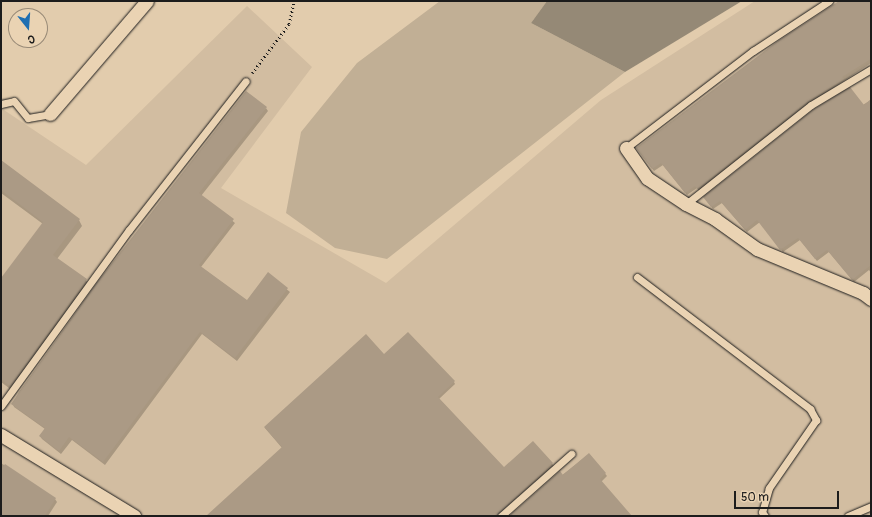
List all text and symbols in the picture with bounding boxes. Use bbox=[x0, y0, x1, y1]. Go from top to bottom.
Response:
north arrow bbox=[8, 8, 48, 48]
text: С bbox=[26, 32, 37, 46]
scale bar bbox=[736, 483, 841, 509]
text: 50 m bbox=[741, 490, 769, 505]

